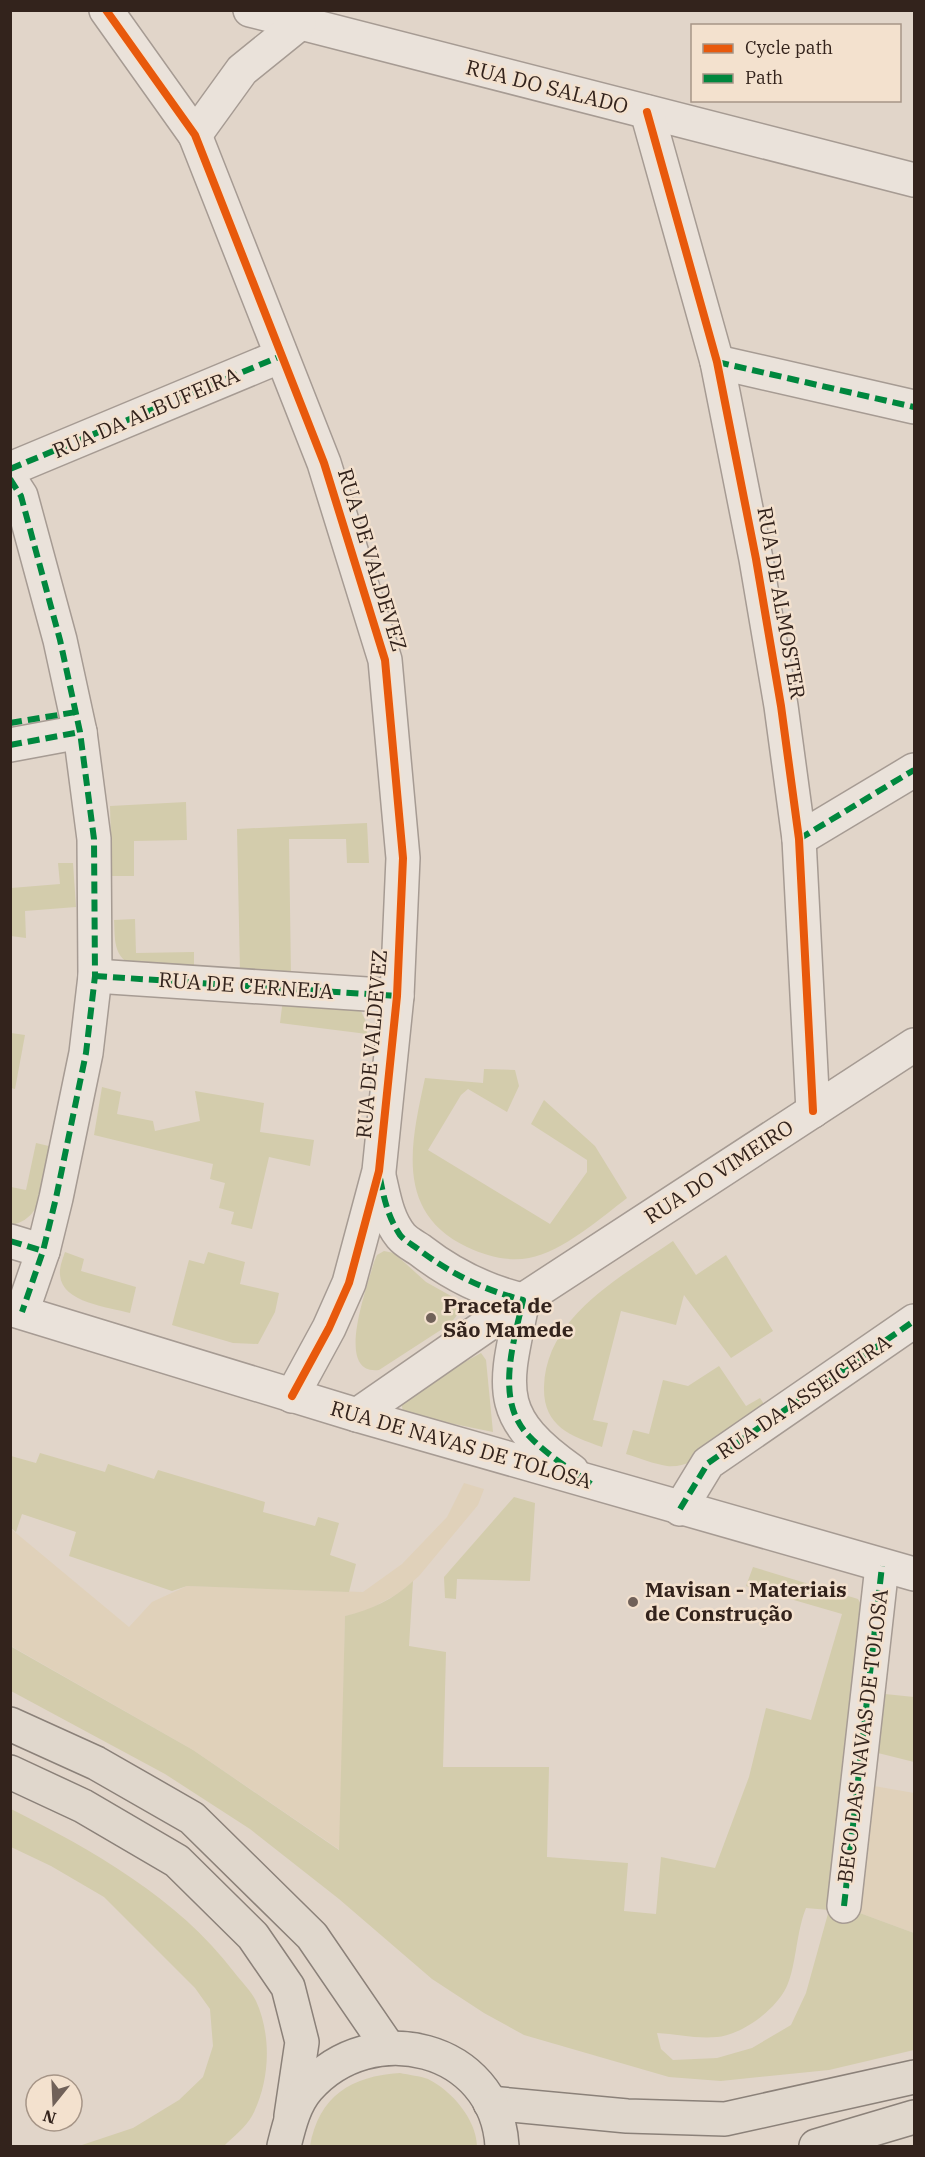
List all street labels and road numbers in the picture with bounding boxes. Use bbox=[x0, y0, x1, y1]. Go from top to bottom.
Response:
street label: RUA DO SALADO bbox=[463, 52, 632, 120]
street label: RUA DA ALBUFEIRA bbox=[48, 360, 244, 464]
street label: RUA DE VALDEVEZ bbox=[332, 465, 414, 655]
street label: RUA DE ALMOSTER bbox=[751, 504, 813, 701]
street label: RUA DE VALDEVEZ bbox=[349, 948, 393, 1140]
street label: RUA DE CERNEJA bbox=[157, 965, 335, 1005]
street label: RUA DO VIMEIRO bbox=[639, 1113, 798, 1230]
street label: RUA DA ASSEICEIRA bbox=[711, 1327, 897, 1465]
street label: RUA DE NAVAS DE TOLOSA bbox=[327, 1393, 596, 1495]
street label: BECO DAS NAVAS DE TOLOSA bbox=[830, 1587, 894, 1885]

